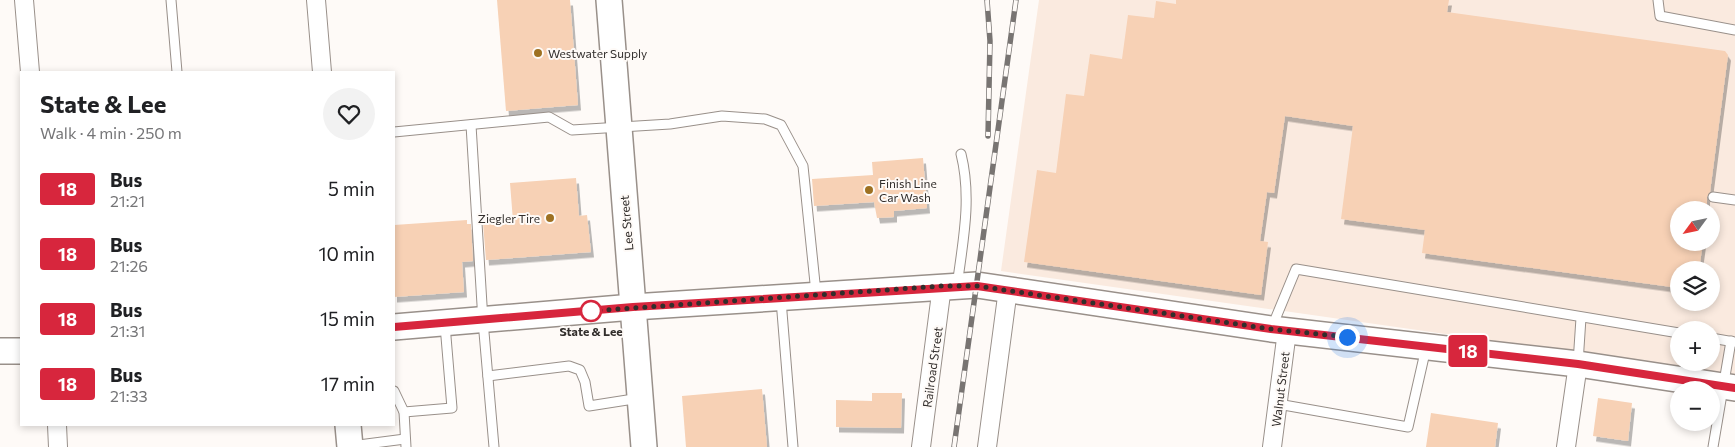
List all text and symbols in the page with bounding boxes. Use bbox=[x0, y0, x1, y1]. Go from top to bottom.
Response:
place label: Westwater Supply bbox=[548, 46, 647, 60]
marker: Westwater Supply bbox=[532, 47, 544, 59]
button: heart bbox=[323, 88, 375, 140]
text: State & Lee bbox=[40, 89, 166, 118]
text: Walk · 4 min · 250 m bbox=[40, 123, 182, 142]
text: Bus bbox=[110, 168, 142, 191]
place label: Finish Line Car Wash bbox=[879, 176, 937, 204]
text: 5 min bbox=[328, 177, 375, 200]
text: 18 bbox=[58, 178, 77, 200]
marker: Finish Line Car Wash bbox=[863, 184, 875, 196]
text: 21:21 bbox=[110, 191, 145, 210]
street label: Lee Street bbox=[617, 195, 635, 251]
north arrow bbox=[1670, 201, 1720, 251]
map controls bbox=[1670, 201, 1720, 431]
place label: Ziegler Tire bbox=[478, 211, 540, 225]
marker: Ziegler Tire bbox=[544, 212, 556, 224]
text: Bus bbox=[110, 233, 142, 256]
text: 10 min bbox=[318, 242, 375, 265]
text: 18 bbox=[58, 243, 77, 265]
text: 21:26 bbox=[110, 256, 148, 275]
button: layers bbox=[1670, 261, 1720, 311]
text: Bus bbox=[110, 298, 142, 321]
marker: State & Lee bbox=[580, 300, 602, 322]
text: 15 min bbox=[320, 307, 375, 330]
text: 18 bbox=[58, 308, 77, 330]
text: 21:31 bbox=[110, 321, 145, 340]
button: + bbox=[1670, 321, 1720, 371]
place label: State & Lee bbox=[559, 324, 623, 338]
your location bbox=[1335, 325, 1360, 350]
street label: Railroad Street bbox=[919, 326, 945, 408]
line badge: 18 bbox=[1446, 335, 1490, 367]
text: 18 bbox=[1458, 340, 1478, 362]
street label: Walnut Street bbox=[1268, 351, 1292, 427]
text: Bus bbox=[110, 363, 142, 386]
text: 17 min bbox=[321, 372, 375, 395]
text: 18 bbox=[58, 373, 77, 395]
button: − bbox=[1670, 381, 1720, 431]
text: 21:33 bbox=[110, 386, 148, 405]

